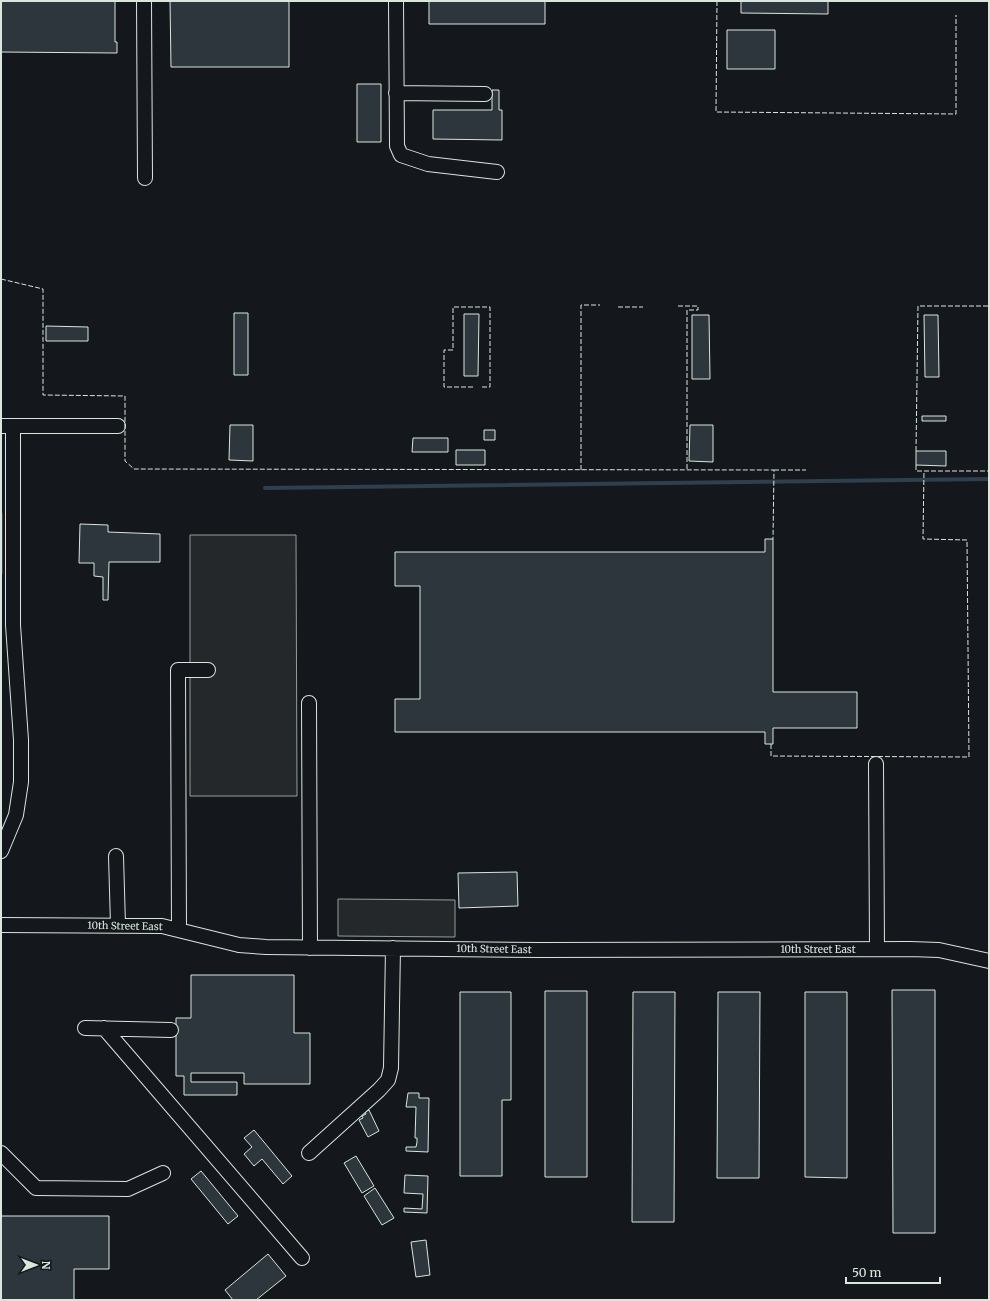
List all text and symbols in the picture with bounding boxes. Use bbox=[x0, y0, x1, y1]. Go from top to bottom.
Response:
street label: 10th Street East bbox=[87, 919, 163, 933]
street label: 10th Street East bbox=[456, 942, 532, 956]
street label: 10th Street East bbox=[780, 943, 856, 956]
north arrow bbox=[16, 1245, 56, 1285]
scale bar bbox=[846, 1259, 940, 1285]
text: N bbox=[39, 1261, 53, 1270]
text: 50 m bbox=[852, 1265, 881, 1280]

